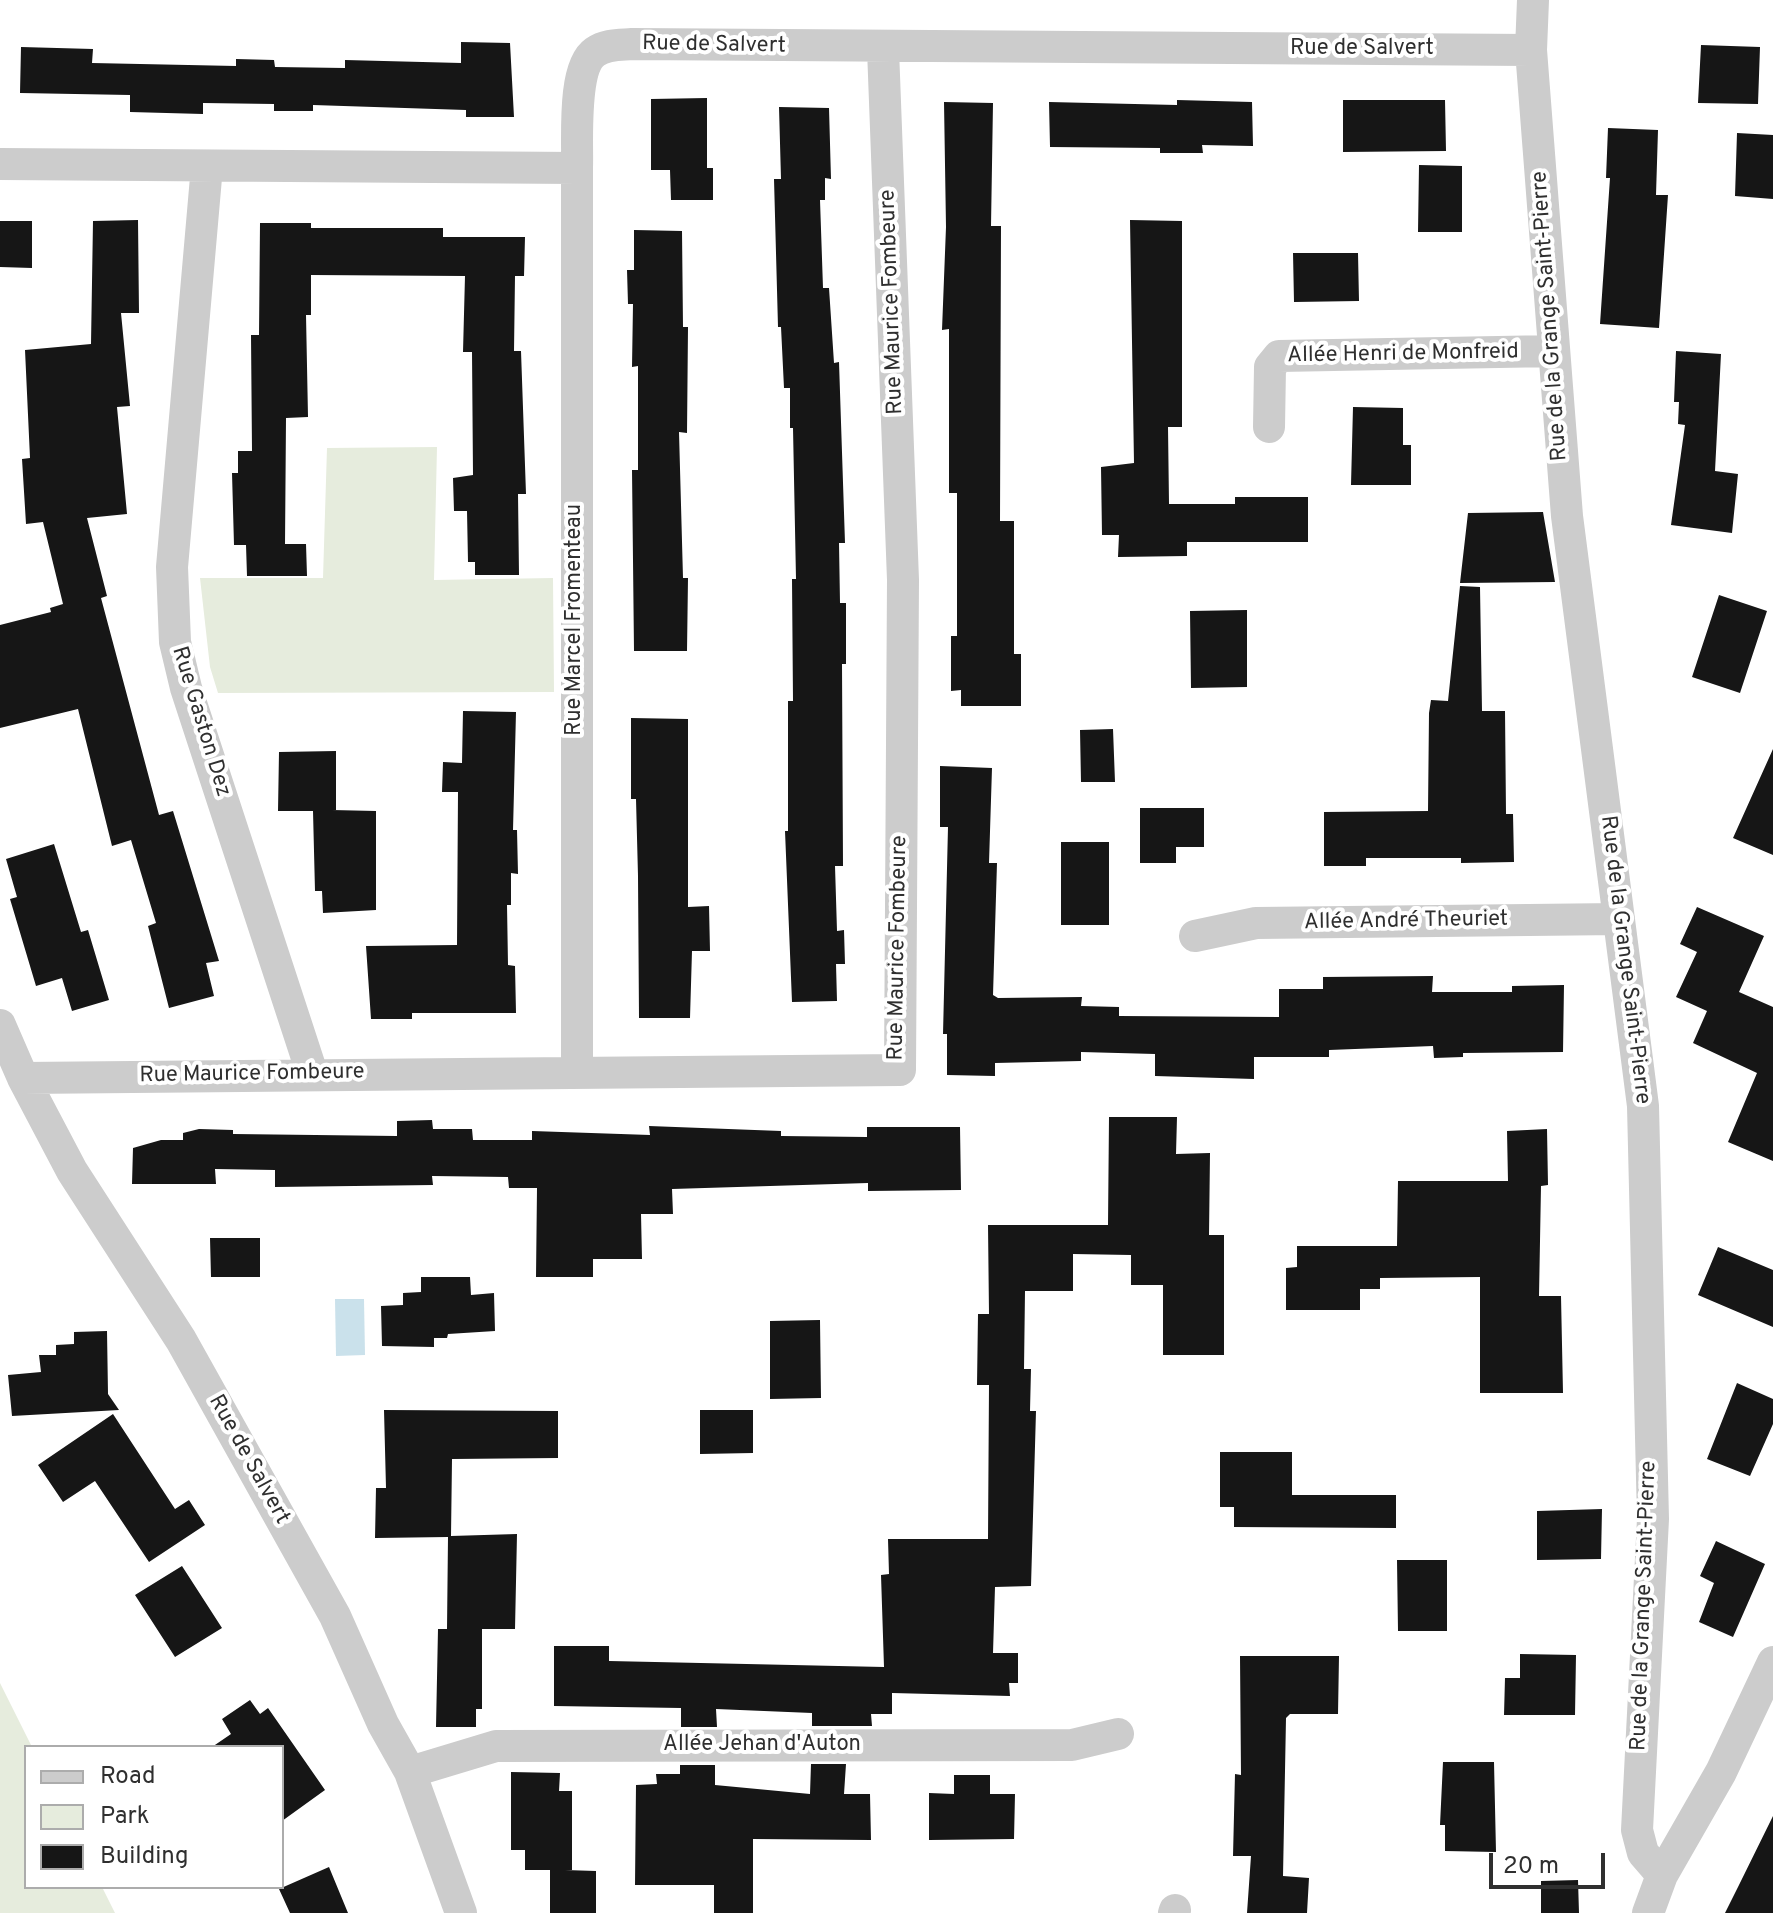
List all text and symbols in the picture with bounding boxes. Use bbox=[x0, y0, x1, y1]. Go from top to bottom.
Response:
street label: Rue de Salvert bbox=[642, 32, 786, 60]
street label: Rue de Salvert bbox=[1290, 37, 1434, 63]
street label: Rue de la Grange Saint-Pierre bbox=[1528, 170, 1574, 462]
street label: Rue Maurice Fombeure bbox=[876, 189, 910, 415]
street label: Allée Henri de Monfreid bbox=[1287, 340, 1519, 370]
street label: Rue Marcel Fromenteau bbox=[563, 504, 589, 736]
street label: Rue Gaston Dez bbox=[165, 644, 235, 800]
street label: Rue de la Grange Saint-Pierre bbox=[1593, 814, 1655, 1106]
street label: Rue Maurice Fombeure bbox=[884, 835, 914, 1061]
street label: Allée André Theuriet bbox=[1304, 907, 1508, 937]
street label: Rue Maurice Fombeure bbox=[139, 1060, 365, 1090]
street label: Rue de Salvert bbox=[202, 1391, 294, 1529]
street label: Rue de la Grange Saint-Pierre bbox=[1627, 1460, 1663, 1752]
street label: Allée Jehan d'Auton bbox=[663, 1733, 861, 1759]
legend bbox=[24, 1745, 284, 1889]
text: Road bbox=[100, 1762, 156, 1792]
text: Park bbox=[100, 1802, 150, 1832]
scale bar bbox=[1493, 1837, 1609, 1887]
text: Building bbox=[100, 1842, 189, 1872]
text: 20 m bbox=[1503, 1852, 1559, 1882]

